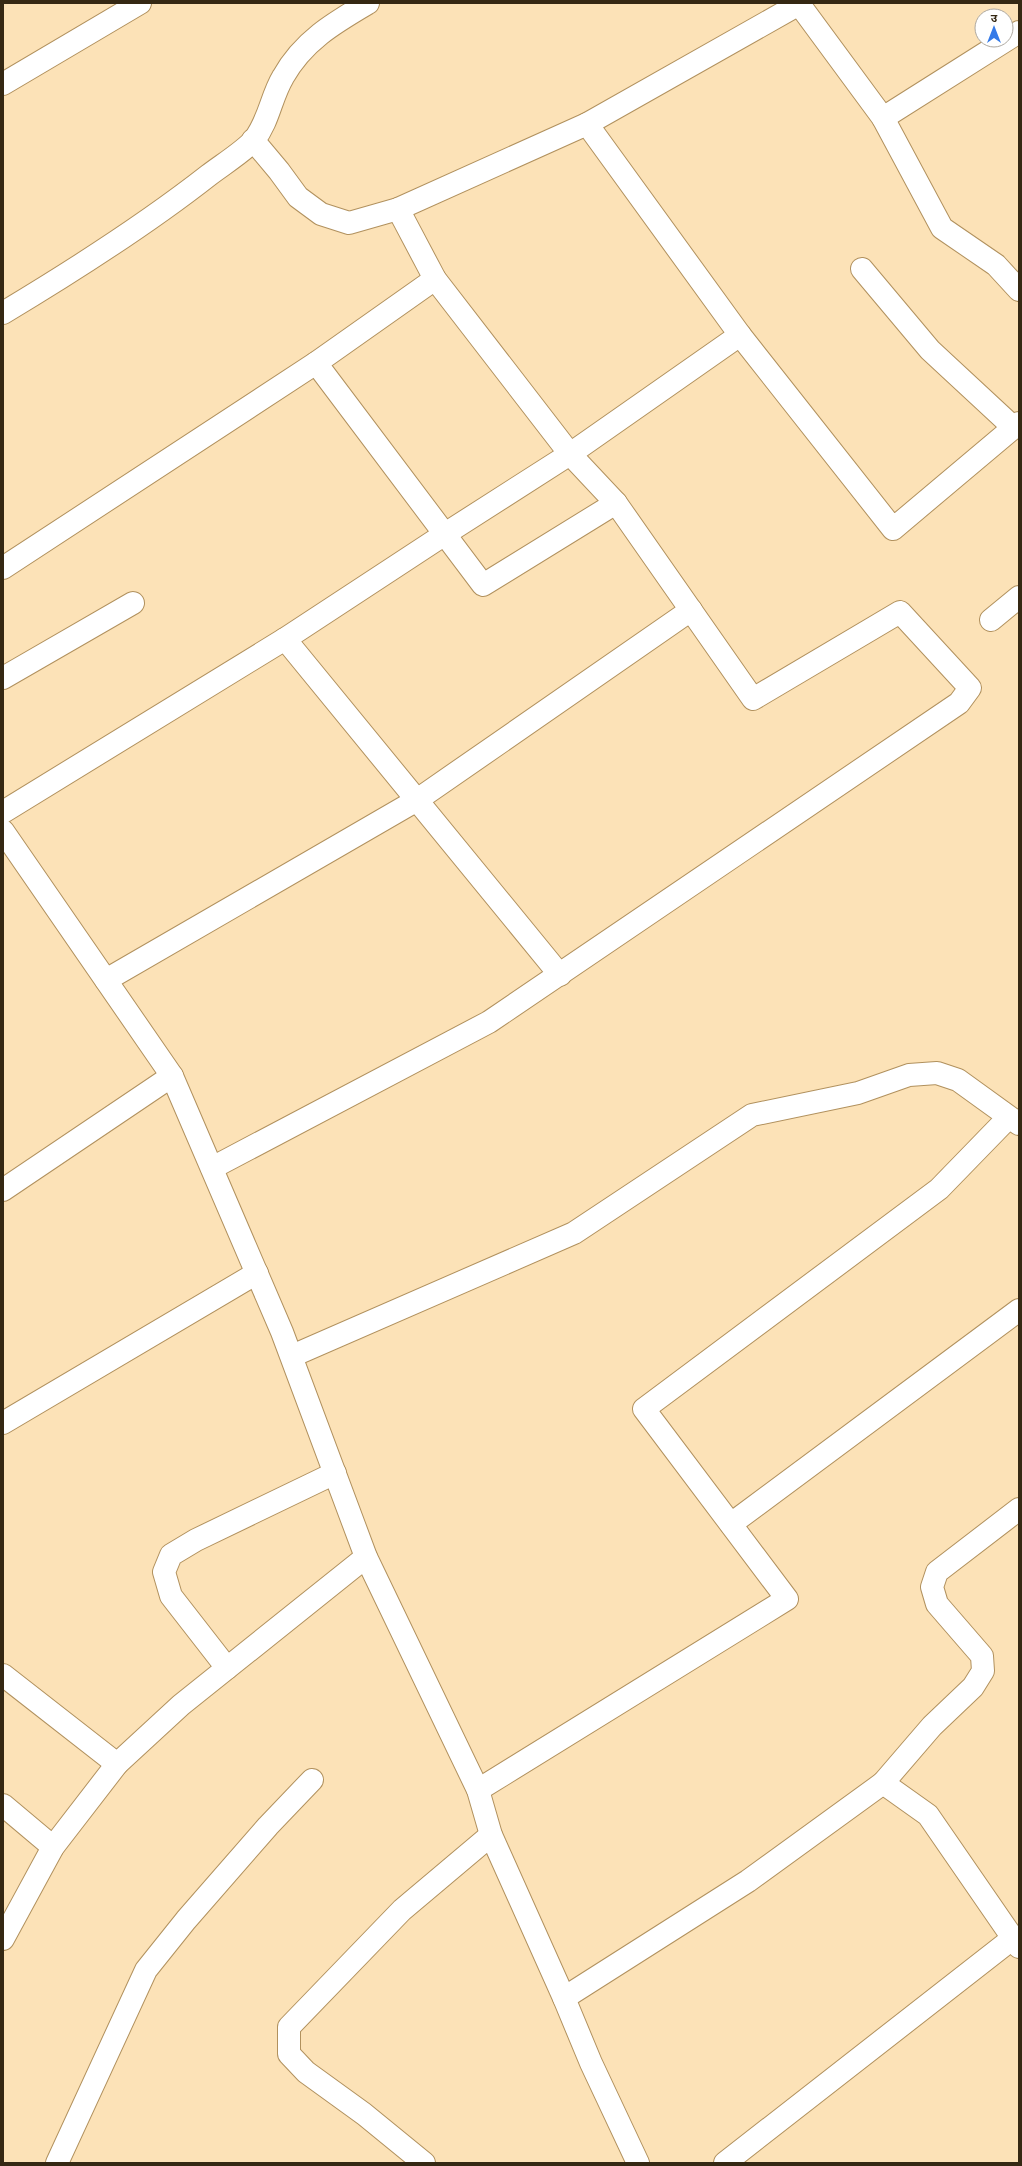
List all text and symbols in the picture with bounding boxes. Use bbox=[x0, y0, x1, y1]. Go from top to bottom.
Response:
north arrow bbox=[974, 8, 1014, 48]
text: उ bbox=[991, 12, 998, 24]

